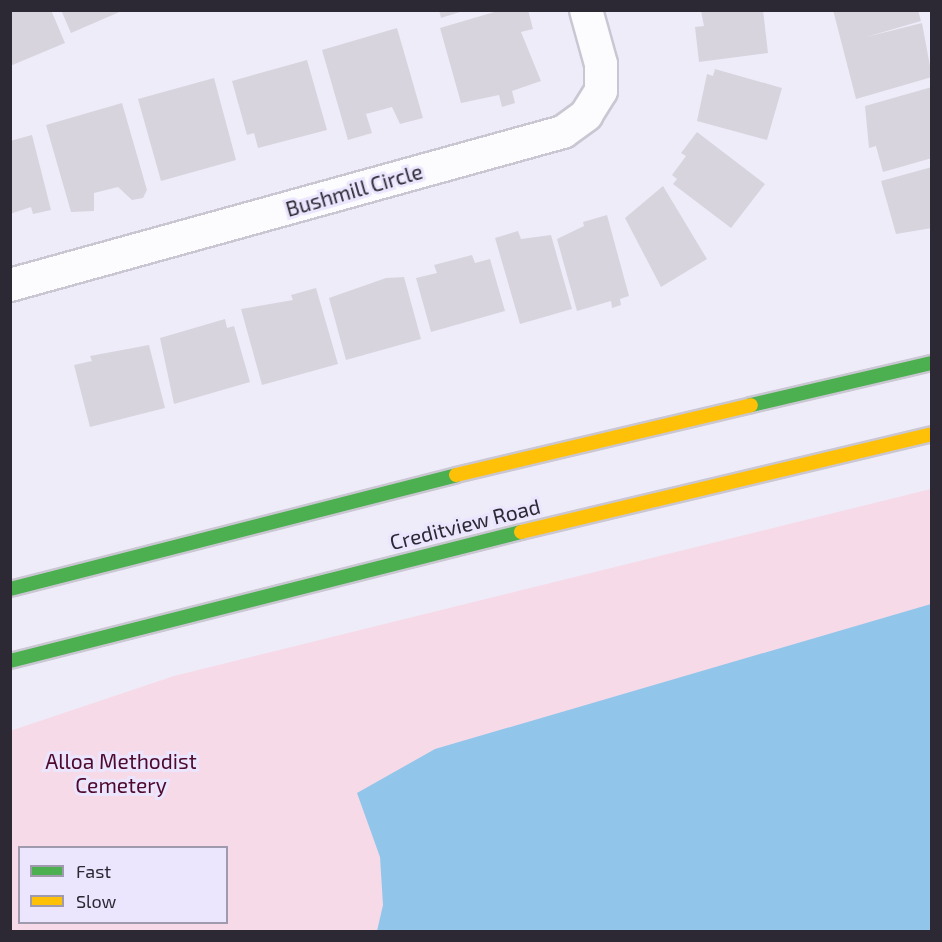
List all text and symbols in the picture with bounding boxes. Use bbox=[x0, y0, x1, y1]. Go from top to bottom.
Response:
street label: Bushmill Circle bbox=[282, 158, 426, 222]
street label: Creditview Road bbox=[387, 493, 543, 555]
park label: Alloa Methodist Cemetery bbox=[45, 748, 197, 798]
legend bbox=[18, 846, 228, 924]
text: Fast bbox=[76, 860, 111, 882]
text: Slow bbox=[76, 890, 116, 912]

